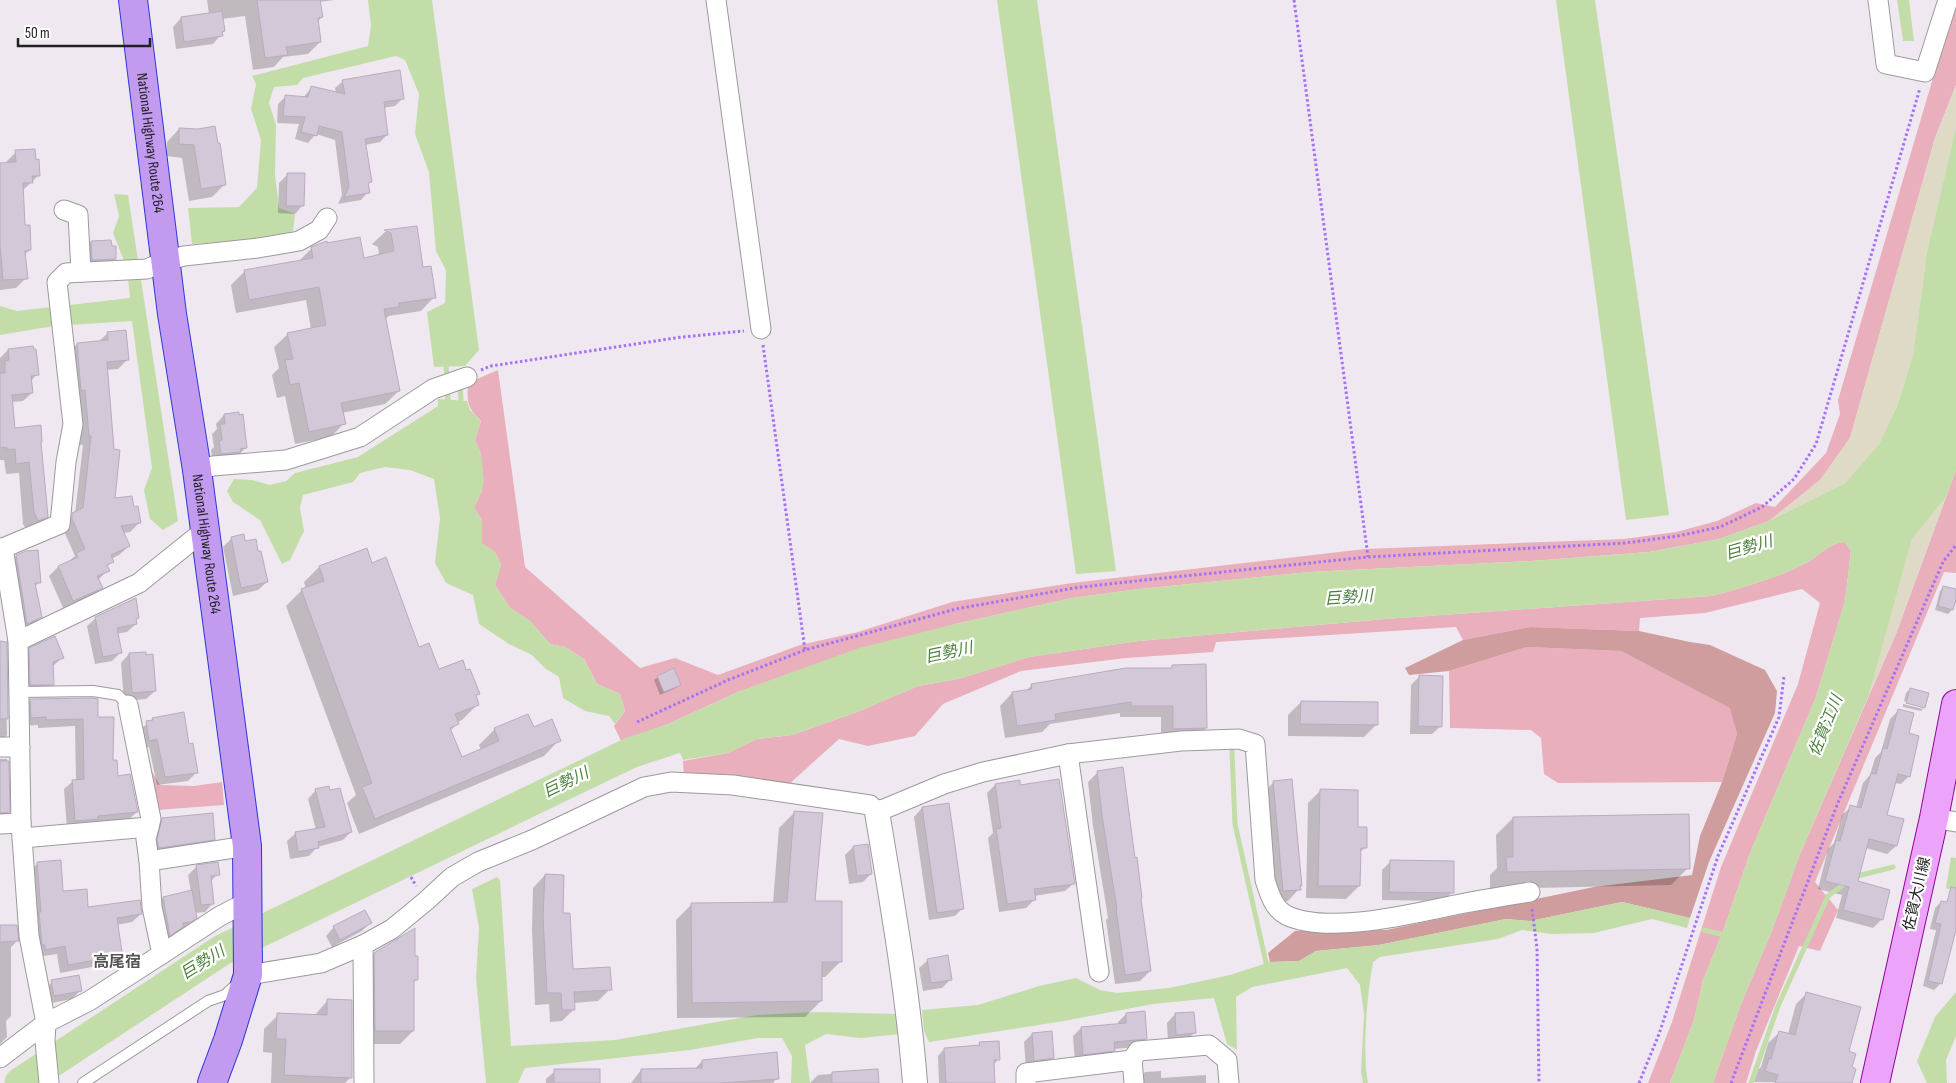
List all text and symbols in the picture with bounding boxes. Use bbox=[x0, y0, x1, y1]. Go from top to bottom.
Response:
scale bar bbox=[18, 15, 150, 47]
text: 50 m bbox=[25, 24, 50, 43]
street label: National Highway Route 264 bbox=[133, 72, 169, 214]
street label: National Highway Route 264 bbox=[188, 473, 226, 615]
water label: 巨勢川 bbox=[1723, 532, 1777, 564]
water label: 巨勢川 bbox=[1324, 587, 1376, 609]
water label: 巨勢川 bbox=[924, 638, 976, 667]
water label: 佐賀江川 bbox=[1805, 691, 1848, 759]
water label: 巨勢川 bbox=[540, 763, 594, 802]
street label: 佐賀大川線 bbox=[1899, 855, 1935, 933]
water label: 巨勢川 bbox=[178, 941, 230, 984]
district label: 高尾宿 bbox=[93, 953, 141, 972]

